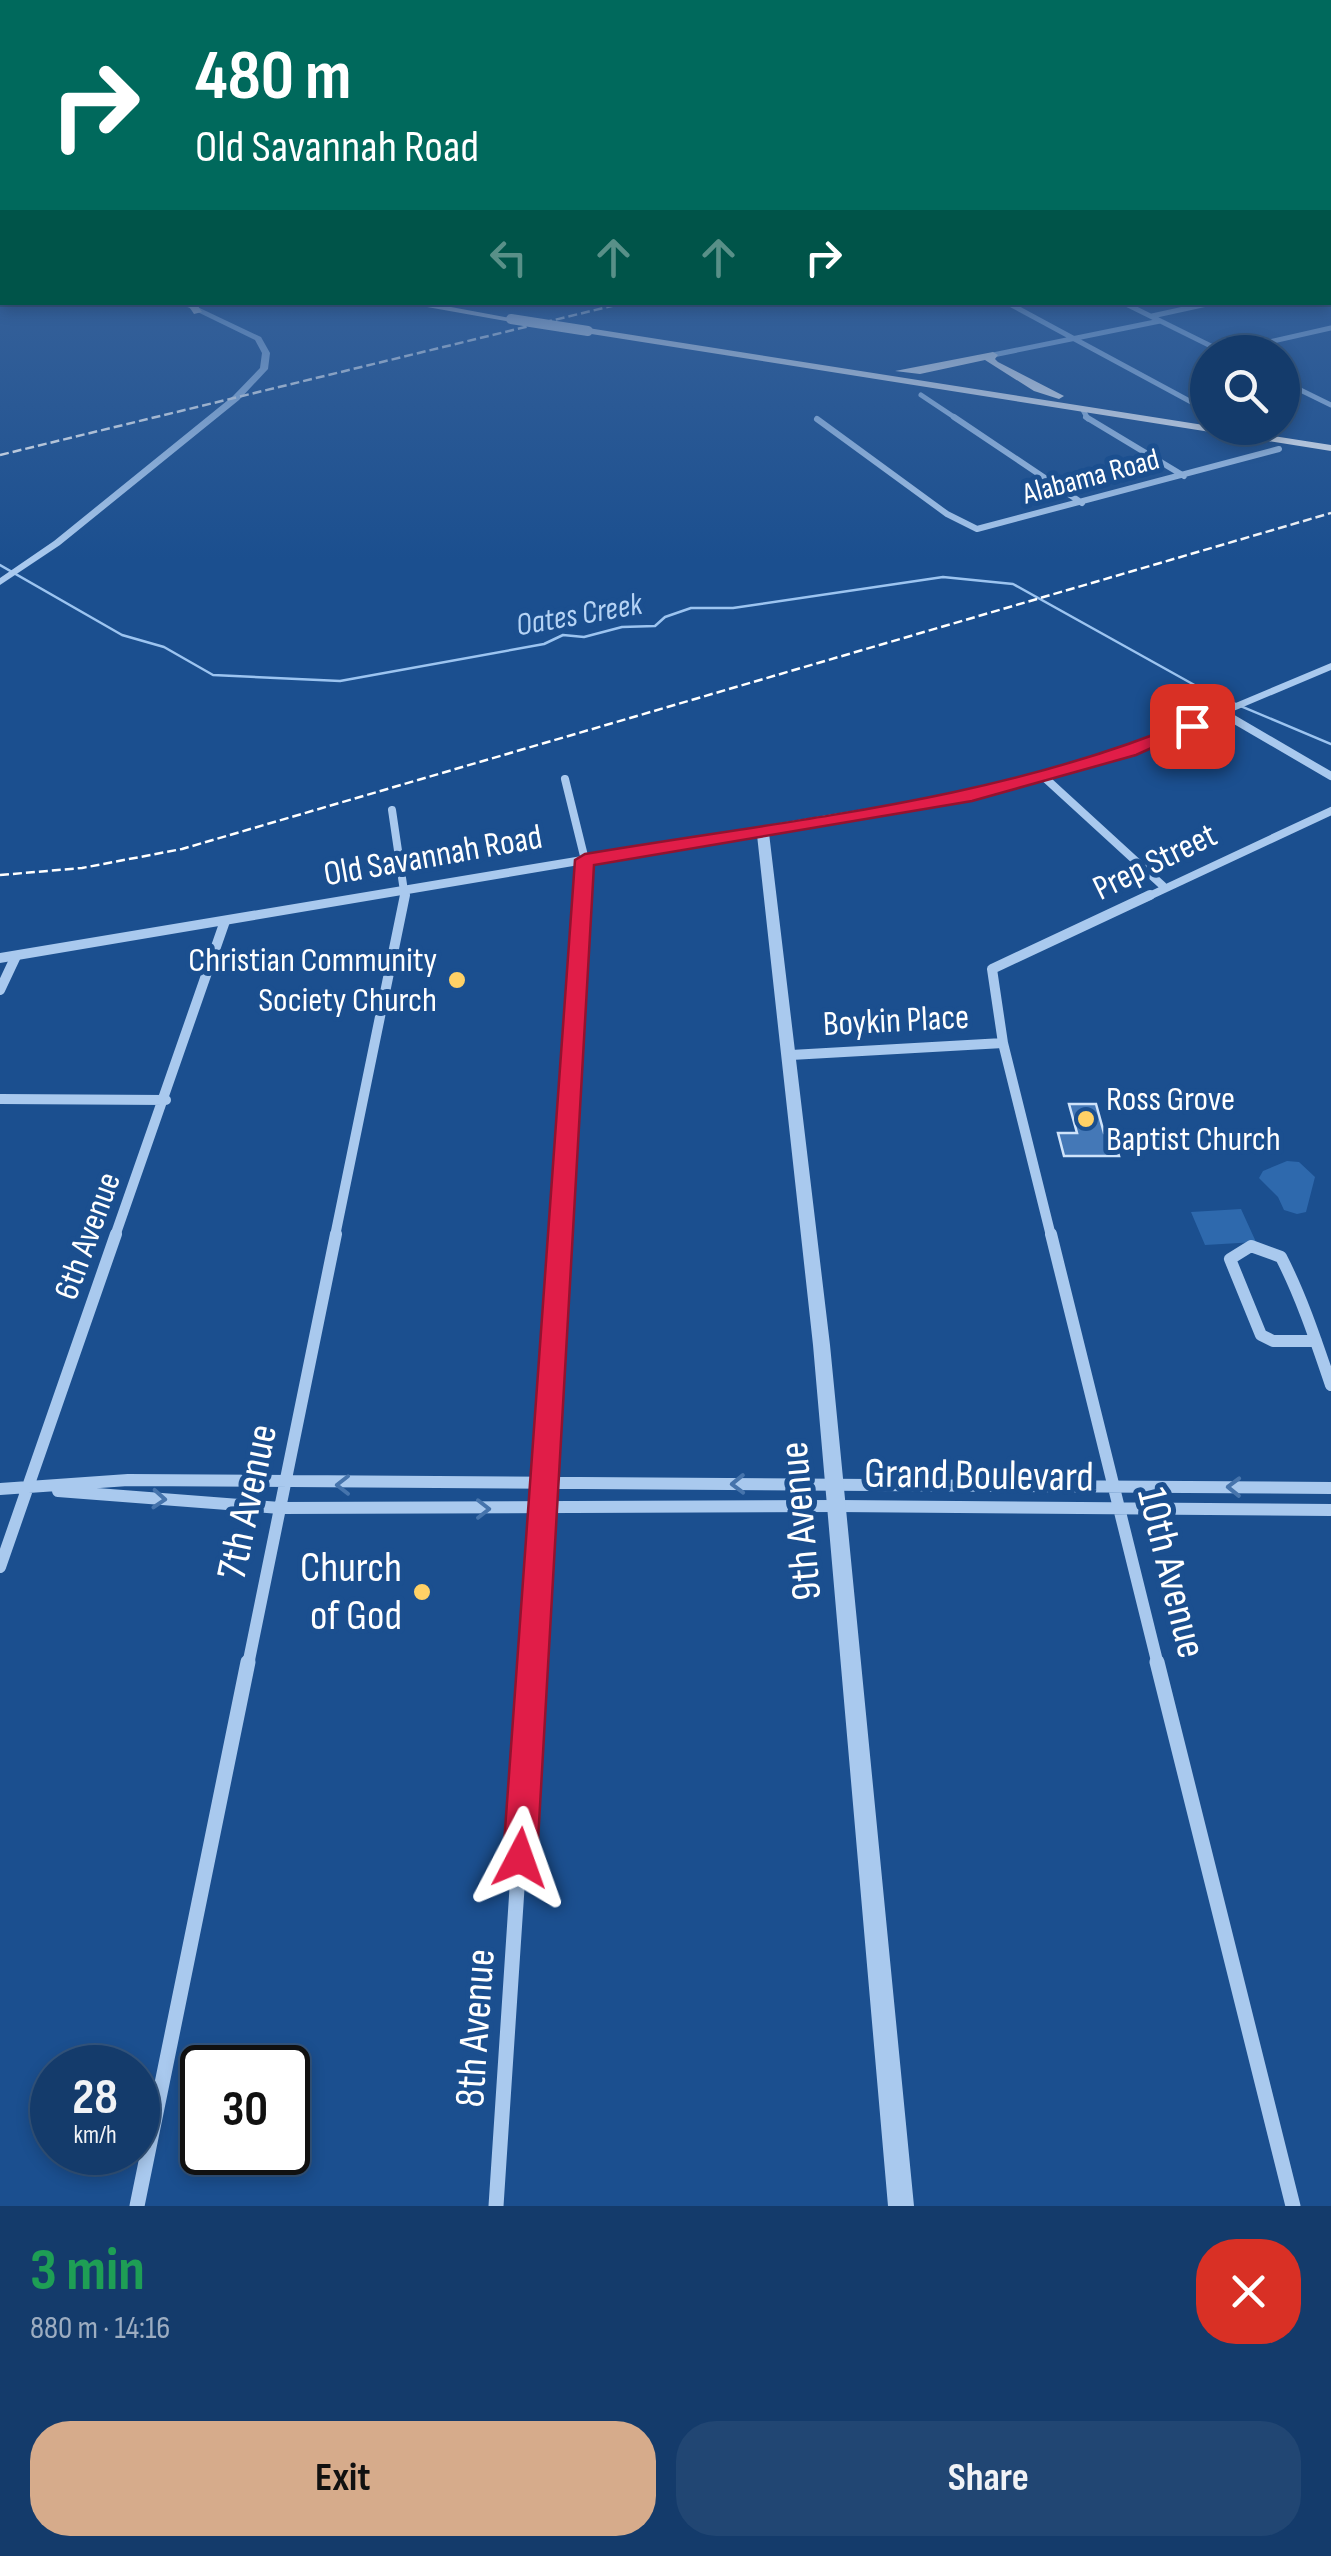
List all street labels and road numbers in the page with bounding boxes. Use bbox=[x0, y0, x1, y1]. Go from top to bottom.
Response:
street label: Alabama Road bbox=[1018, 442, 1163, 513]
street label: Prep Street bbox=[1086, 814, 1224, 910]
street label: Old Savannah Road bbox=[320, 816, 546, 896]
street label: Boykin Place bbox=[822, 996, 970, 1046]
street label: 6th Avenue bbox=[45, 1167, 131, 1305]
street label: 7th Avenue bbox=[207, 1420, 289, 1584]
street label: 9th Avenue bbox=[769, 1440, 833, 1602]
street label: Grand Boulevard bbox=[864, 1449, 1094, 1503]
street label: 10th Avenue bbox=[1125, 1483, 1217, 1663]
street label: 8th Avenue bbox=[445, 1947, 507, 2109]

